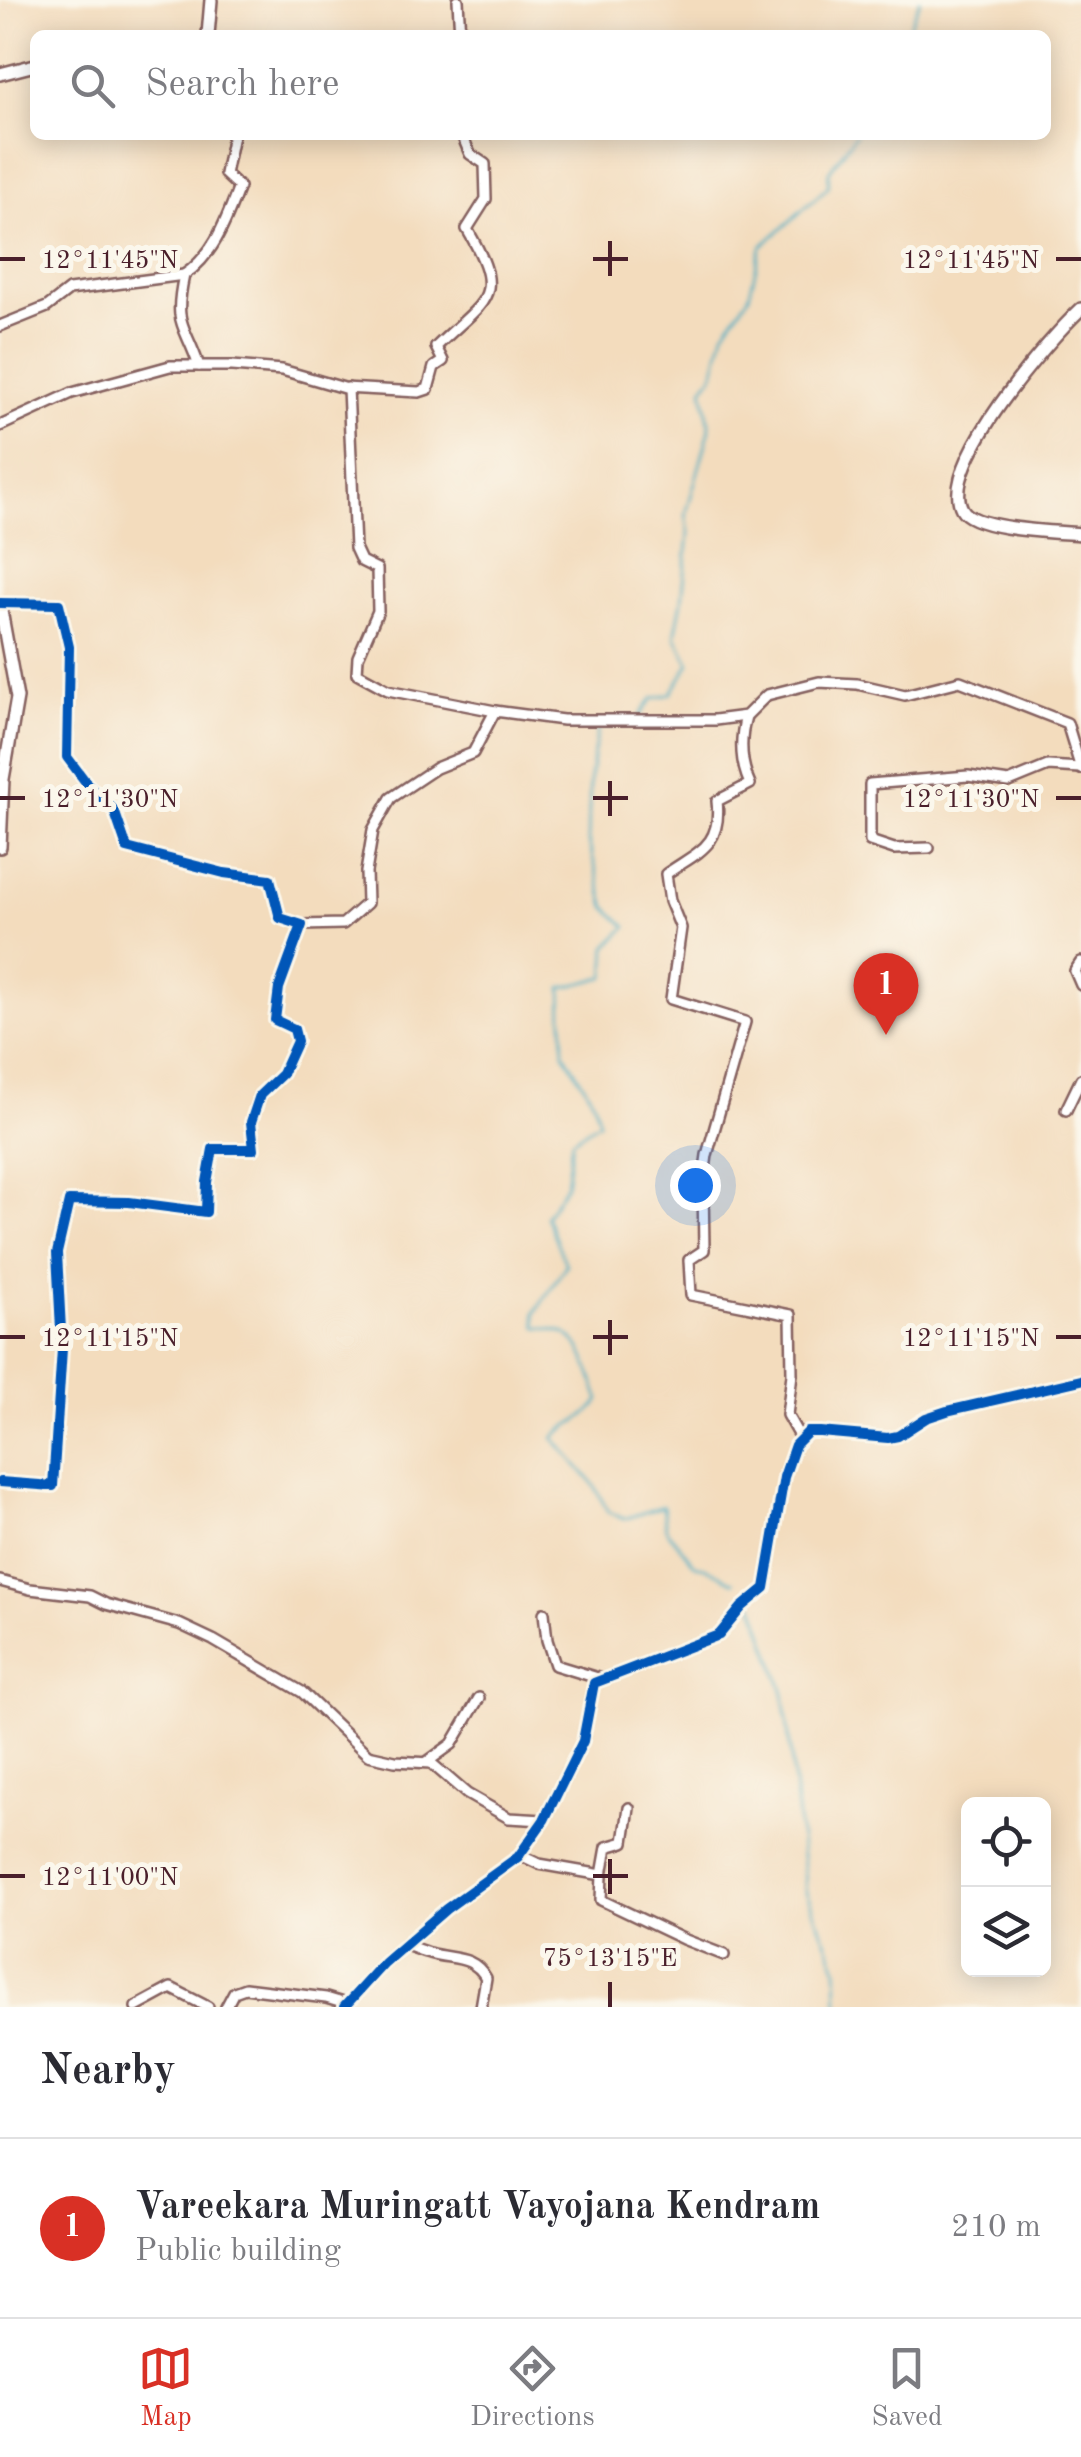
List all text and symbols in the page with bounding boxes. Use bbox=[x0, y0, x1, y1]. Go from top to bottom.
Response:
search box bbox=[30, 30, 1051, 140]
icon: search bbox=[65, 58, 120, 113]
text: Search here bbox=[145, 66, 340, 104]
text: 12°11'45"N bbox=[42, 249, 178, 274]
text: 12°11'45"N bbox=[903, 249, 1039, 274]
text: 12°11'30"N bbox=[42, 788, 178, 813]
text: 12°11'30"N bbox=[903, 788, 1039, 813]
pin: 1 bbox=[854, 952, 918, 1035]
your location bbox=[670, 1160, 721, 1211]
text: 12°11'15"N bbox=[42, 1327, 178, 1352]
text: 12°11'15"N bbox=[903, 1327, 1039, 1352]
map controls bbox=[961, 1797, 1051, 1977]
button: locate bbox=[961, 1797, 1051, 1887]
text: 12°11'00"N bbox=[42, 1866, 178, 1891]
button: layers bbox=[961, 1887, 1051, 1977]
text: 75°13'15"E bbox=[543, 1947, 677, 1972]
text: Nearby bbox=[40, 2051, 176, 2093]
text: Vareekara Muringatt Vayojana Kendram bbox=[135, 2189, 820, 2227]
text: 1 bbox=[63, 2212, 82, 2244]
text: 210 m bbox=[951, 2212, 1041, 2244]
text: Public building bbox=[135, 2236, 341, 2268]
tab: Map bbox=[138, 2341, 193, 2436]
tab: Directions bbox=[470, 2341, 595, 2436]
tab: Saved bbox=[871, 2341, 943, 2436]

